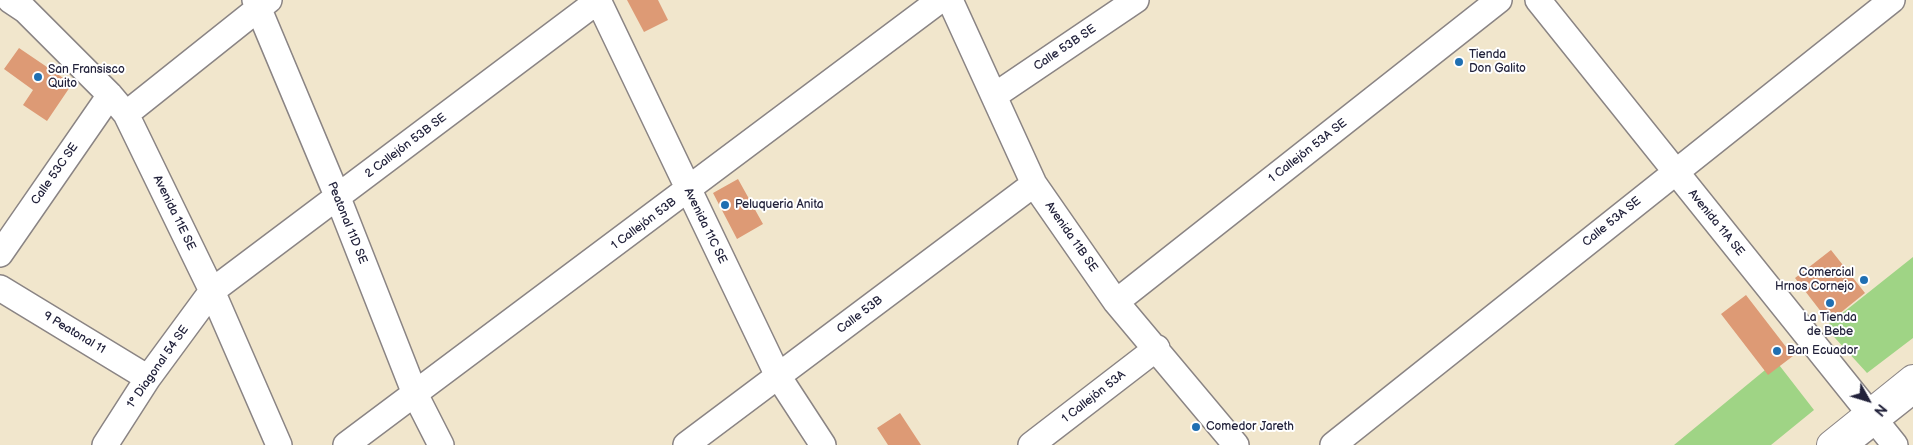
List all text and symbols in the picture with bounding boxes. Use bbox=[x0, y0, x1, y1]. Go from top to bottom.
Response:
street label: Calle 53B SE bbox=[1031, 22, 1099, 74]
place label: Tienda Don Galito bbox=[1469, 48, 1526, 76]
marker: Tienda Don Galito bbox=[1453, 56, 1465, 68]
place label: San Fransisco Quito bbox=[48, 63, 125, 91]
marker: San Fransisco Quito bbox=[32, 71, 44, 83]
street label: 2 Callejón 53B SE bbox=[362, 111, 450, 181]
street label: 1 Callejón 53A SE bbox=[1266, 116, 1350, 186]
street label: Calle 53C SE bbox=[28, 140, 82, 208]
street label: Avenida 11E SE bbox=[150, 173, 198, 253]
street label: Peatonal 11D SE bbox=[324, 180, 370, 266]
street label: Avenida 11C SE bbox=[680, 186, 730, 266]
street label: Avenida 11A SE bbox=[1685, 187, 1747, 259]
street label: Calle 53A SE bbox=[1580, 194, 1644, 250]
street label: 1 Callejón 53B bbox=[609, 195, 679, 253]
place label: Peluqueria Anita bbox=[735, 198, 824, 212]
marker: Peluqueria Anita bbox=[719, 199, 731, 211]
street label: Avenida 11B SE bbox=[1042, 199, 1100, 275]
place label: Comercial Hrnos Cornejo bbox=[1775, 266, 1854, 294]
marker: Comercial Hrnos Cornejo bbox=[1858, 274, 1870, 286]
street label: Calle 53B bbox=[834, 293, 886, 337]
marker: La Tienda de Bebe bbox=[1824, 297, 1836, 309]
street label: 9 Peatonal 11 bbox=[40, 309, 108, 357]
place label: La Tienda de Bebe bbox=[1803, 311, 1857, 339]
street label: 1° Diagonal 54 SE bbox=[124, 323, 192, 411]
place label: Ban Ecuador bbox=[1787, 344, 1858, 358]
marker: Ban Ecuador bbox=[1771, 345, 1783, 357]
street label: 1 Callejón 53A bbox=[1059, 368, 1129, 426]
north arrow bbox=[1843, 375, 1893, 425]
text: N bbox=[1870, 400, 1890, 419]
place label: Comedor Jareth bbox=[1206, 420, 1294, 434]
marker: Comedor Jareth bbox=[1190, 421, 1202, 433]

